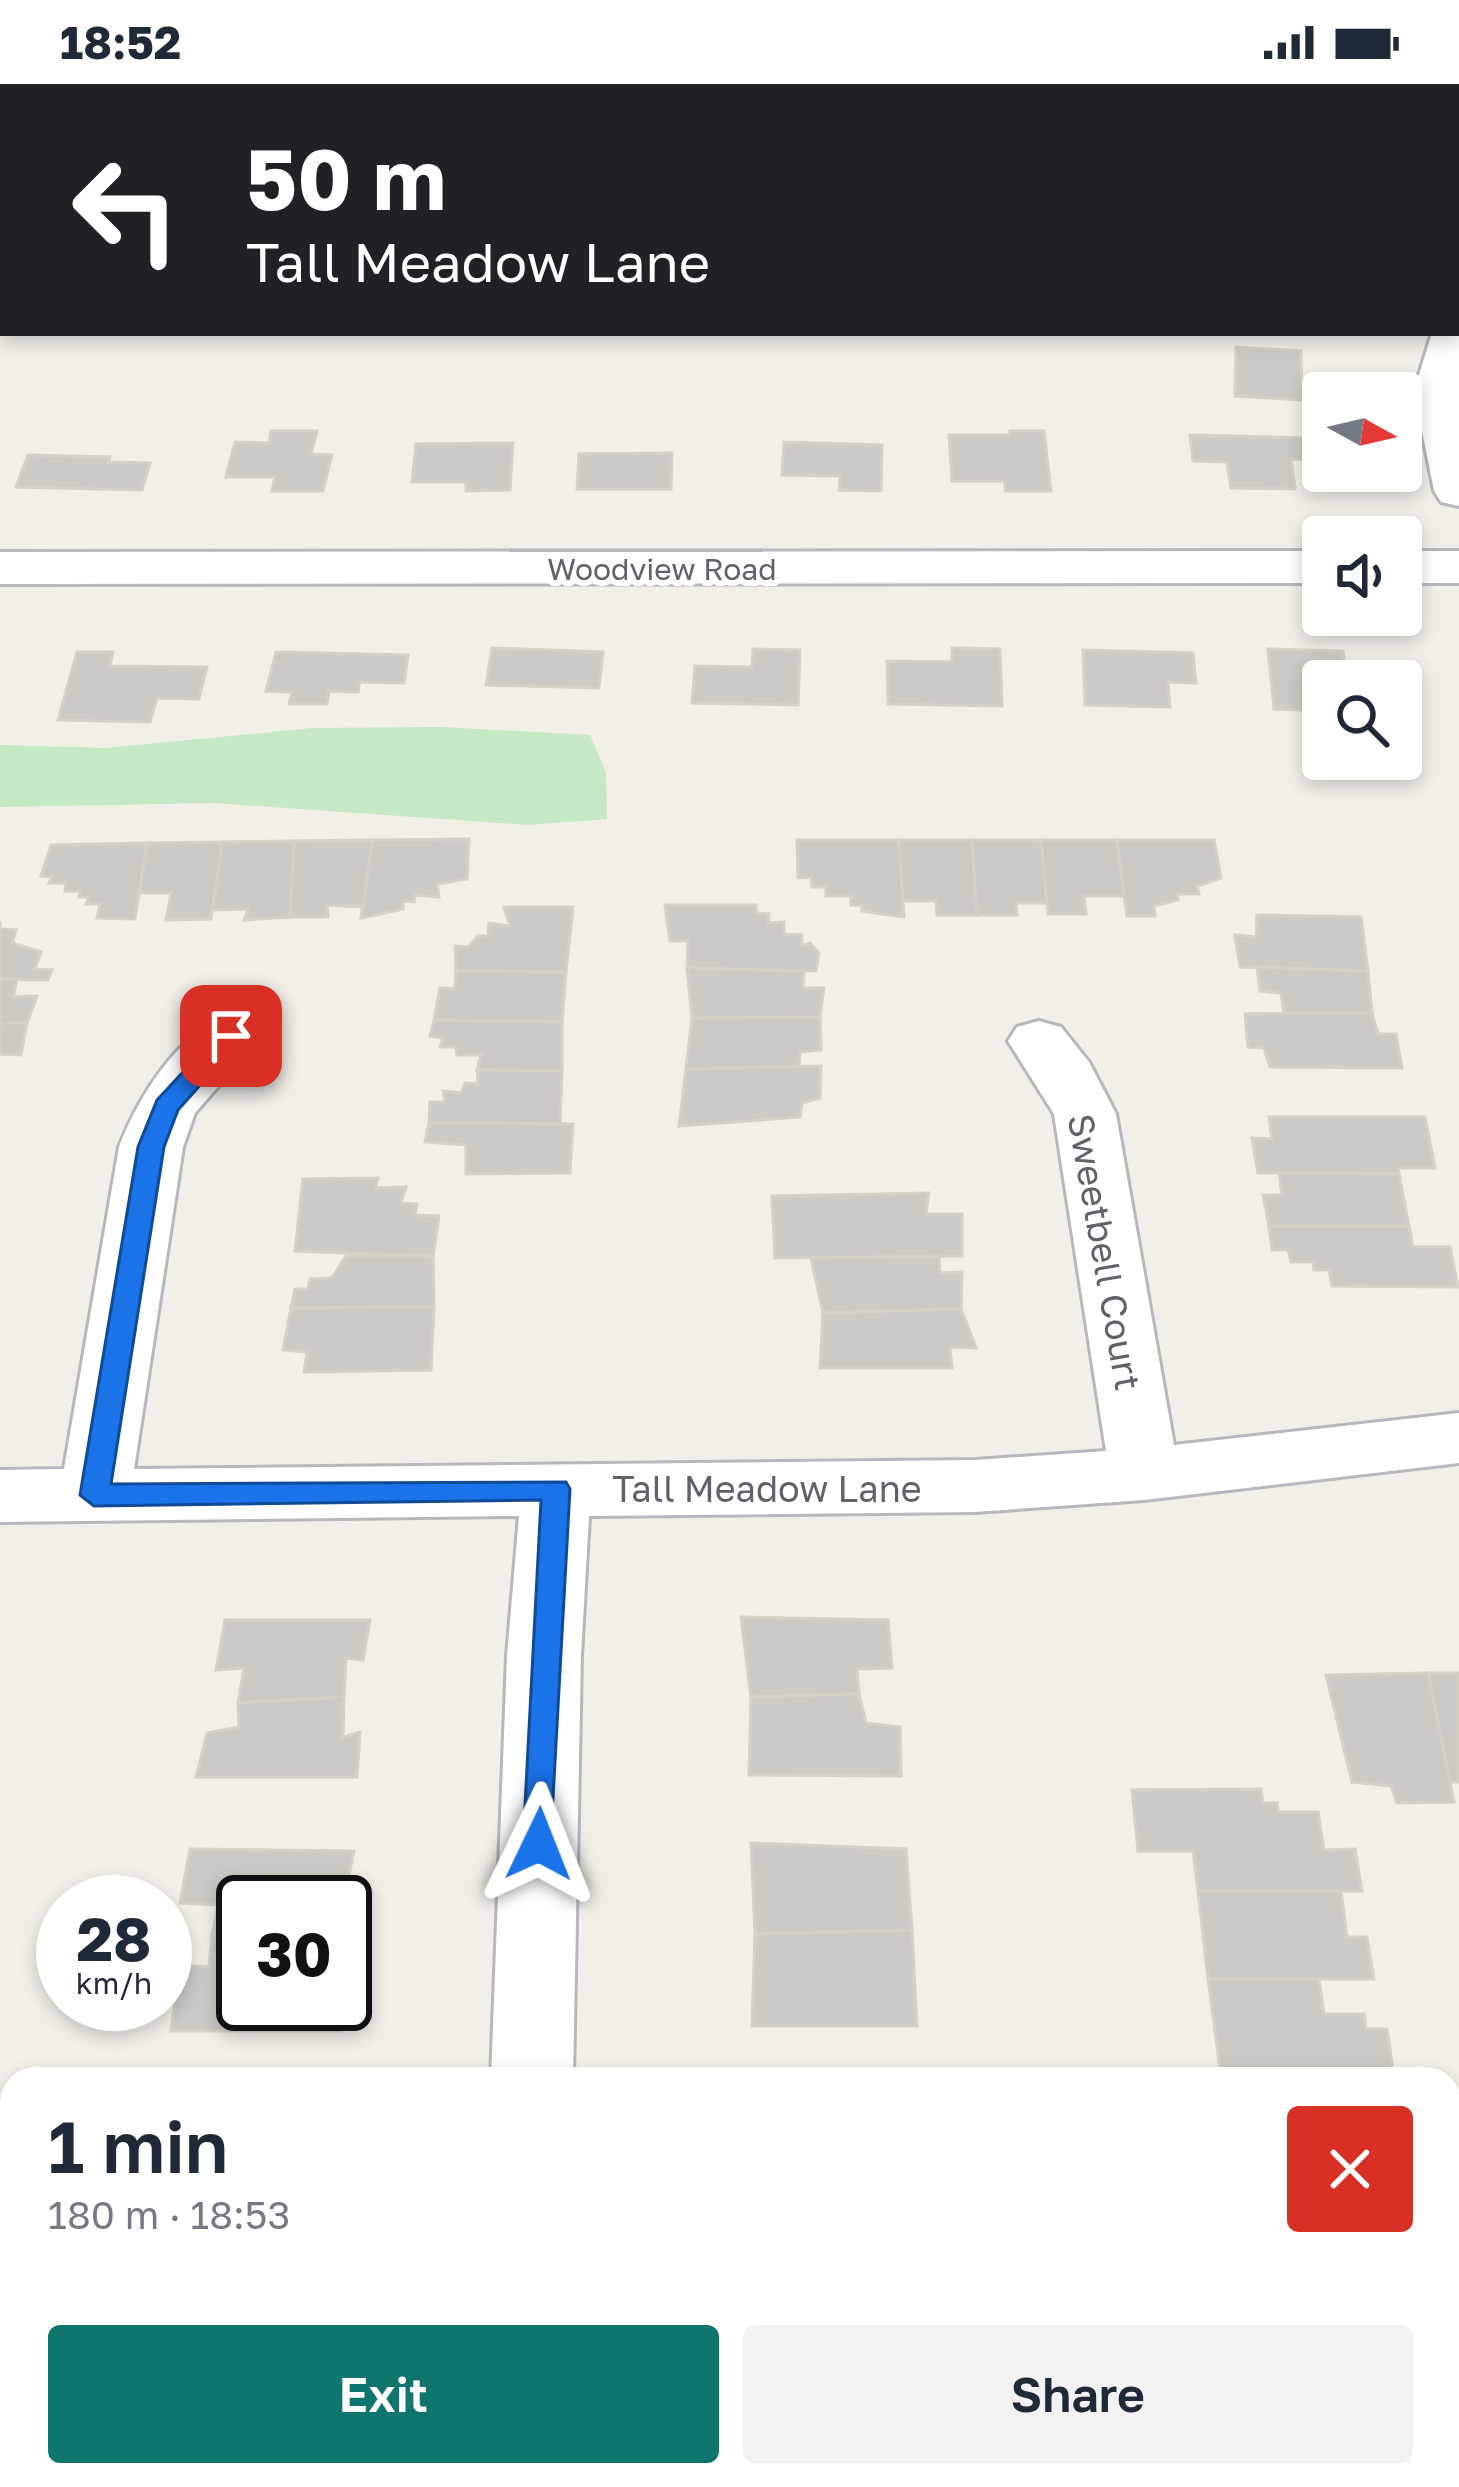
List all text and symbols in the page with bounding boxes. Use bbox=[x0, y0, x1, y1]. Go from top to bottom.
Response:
text: 18:52 bbox=[60, 15, 181, 69]
text: 50 m bbox=[246, 128, 446, 228]
icon: left bbox=[48, 132, 204, 288]
text: Tall Meadow Lane bbox=[246, 229, 710, 294]
north arrow bbox=[1302, 372, 1422, 492]
map controls bbox=[1302, 372, 1422, 780]
button: sound bbox=[1302, 516, 1422, 636]
street label: Woodview Road bbox=[547, 551, 777, 587]
button: search bbox=[1302, 660, 1422, 780]
pin bbox=[180, 985, 282, 1087]
icon: arrive bbox=[198, 1003, 264, 1069]
street label: Sweetbell Court bbox=[1060, 1111, 1150, 1393]
street label: Tall Meadow Lane bbox=[612, 1467, 922, 1510]
position arrow bbox=[476, 1781, 602, 1907]
speed limit sign: 30 bbox=[216, 1875, 372, 2031]
text: 28 bbox=[76, 1902, 151, 1974]
text: km/h bbox=[76, 1965, 152, 2001]
text: 1 min bbox=[48, 2102, 228, 2189]
button: close bbox=[1287, 2106, 1413, 2232]
text: 180 m · 18:53 bbox=[48, 2191, 290, 2238]
button: Exit bbox=[48, 2325, 719, 2463]
button: Share bbox=[743, 2325, 1413, 2463]

